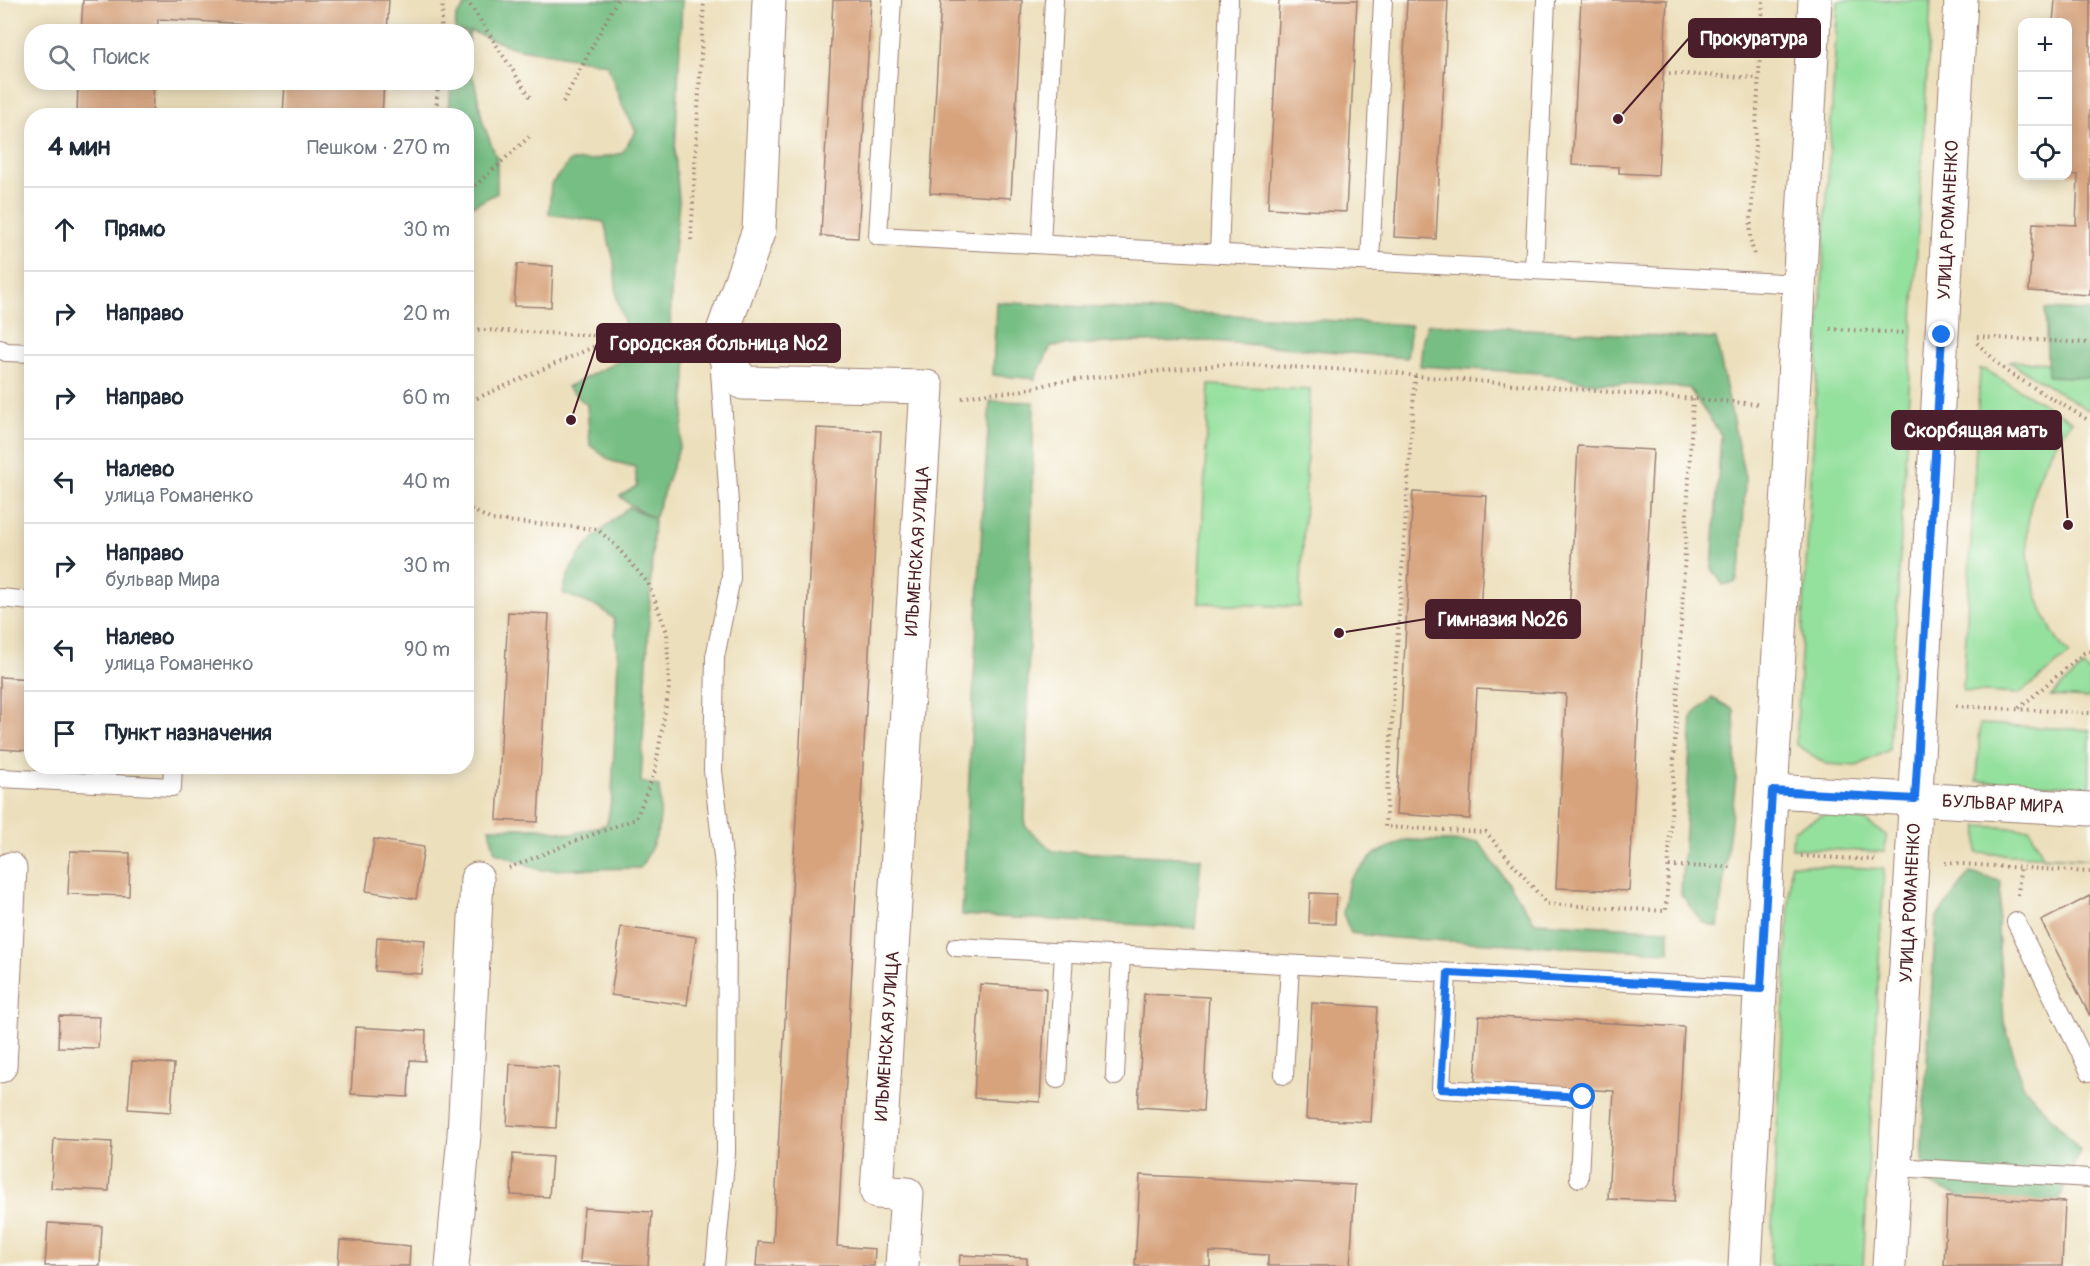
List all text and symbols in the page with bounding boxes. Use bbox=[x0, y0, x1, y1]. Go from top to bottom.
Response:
map controls bbox=[2018, 18, 2072, 180]
button: + bbox=[2018, 18, 2072, 72]
callout: Прокуратура bbox=[1689, 19, 1820, 57]
search box bbox=[24, 24, 474, 90]
text: Прокуратура bbox=[1700, 26, 1808, 51]
icon: search bbox=[45, 41, 78, 74]
text: Поиск bbox=[93, 43, 150, 71]
button: − bbox=[2018, 72, 2072, 126]
button: locate bbox=[2018, 126, 2072, 180]
text: 4 мин bbox=[48, 131, 110, 163]
text: Пешком · 270 m bbox=[307, 135, 450, 160]
street label: УЛИЦА РОМАНЕНКО bbox=[1933, 140, 1964, 300]
icon: ahead bbox=[48, 213, 81, 246]
text: Прямо bbox=[105, 215, 165, 243]
text: 30 m bbox=[403, 217, 450, 242]
icon: right bbox=[48, 297, 81, 330]
text: Направо bbox=[105, 299, 184, 327]
text: 20 m bbox=[403, 301, 450, 326]
route end bbox=[1928, 321, 1954, 347]
callout: Городская больница №2 bbox=[597, 324, 840, 362]
text: Городская больница №2 bbox=[610, 331, 828, 356]
icon: right bbox=[48, 381, 81, 414]
text: Направо bbox=[105, 383, 184, 411]
text: 60 m bbox=[403, 385, 450, 410]
callout: Скорбящая мать bbox=[1892, 411, 2061, 449]
text: Скорбящая мать bbox=[1904, 418, 2048, 443]
text: Налево bbox=[105, 455, 174, 483]
icon: left bbox=[48, 465, 81, 498]
street label: ИЛЬМЕНСКАЯ УЛИЦА bbox=[900, 465, 935, 637]
text: 40 m bbox=[403, 469, 450, 494]
text: улица Романенко bbox=[105, 483, 253, 508]
text: Направо bbox=[105, 539, 184, 567]
icon: right bbox=[48, 549, 81, 582]
text: 30 m bbox=[403, 553, 450, 578]
text: бульвар Мира bbox=[105, 567, 220, 592]
callout: Гимназия №26 bbox=[1426, 600, 1580, 638]
text: Гимназия №26 bbox=[1438, 607, 1569, 632]
text: Налево bbox=[105, 623, 174, 651]
icon: left bbox=[48, 633, 81, 666]
text: 90 m bbox=[404, 637, 450, 662]
text: улица Романенко bbox=[105, 651, 253, 676]
icon: arrive bbox=[48, 717, 81, 750]
text: Пункт назначения bbox=[105, 719, 272, 747]
street label: БУЛЬВАР МИРА bbox=[1941, 790, 2065, 819]
street label: УЛИЦА РОМАНЕНКО bbox=[1895, 823, 1926, 983]
street label: ИЛЬМЕНСКАЯ УЛИЦА bbox=[870, 950, 905, 1122]
route start bbox=[1569, 1083, 1595, 1109]

